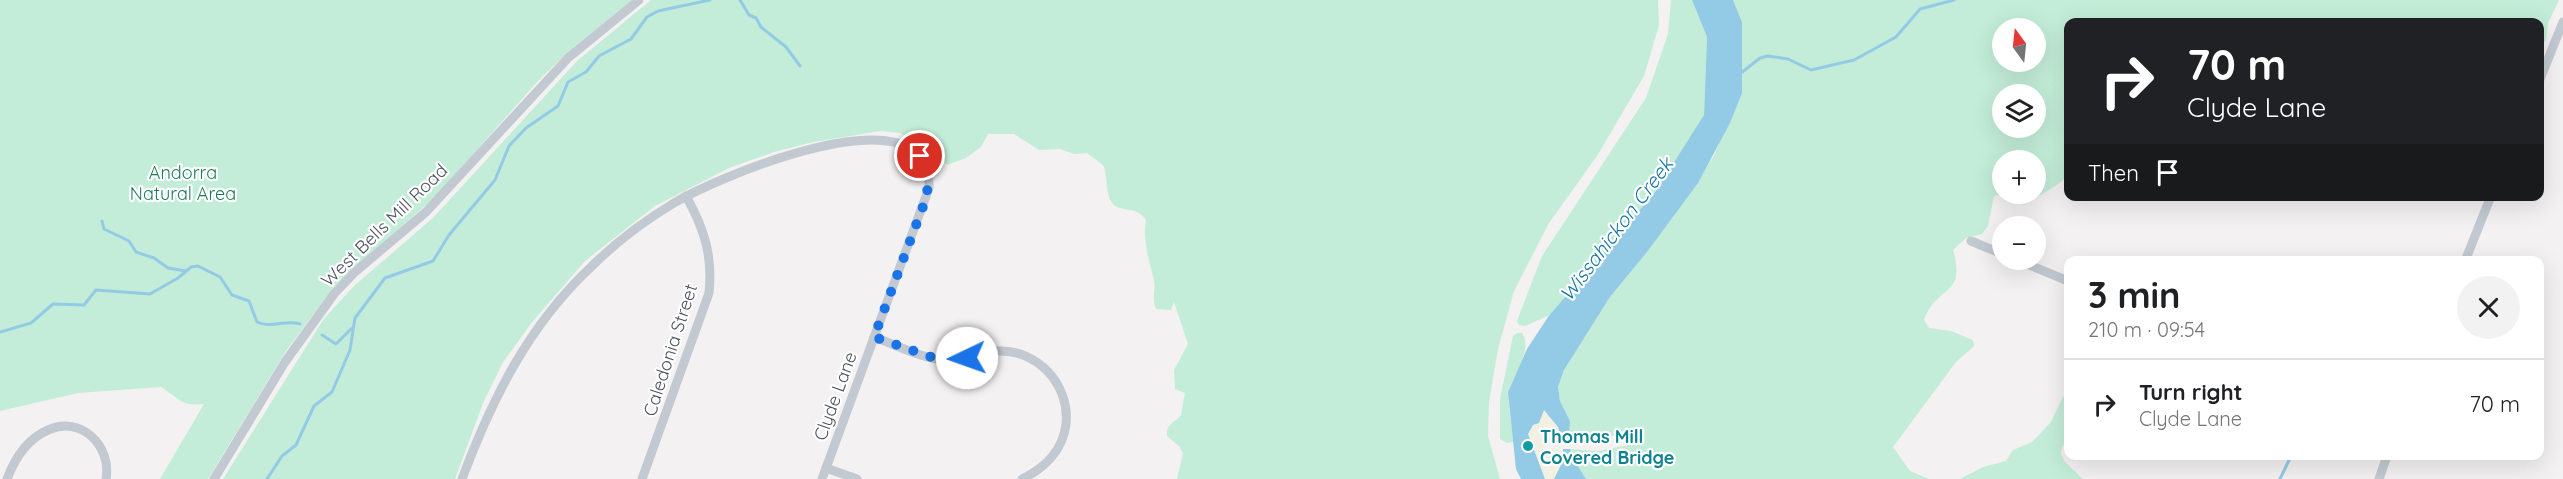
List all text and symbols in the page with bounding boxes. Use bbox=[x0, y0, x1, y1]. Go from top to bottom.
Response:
north arrow bbox=[1992, 18, 2046, 72]
map controls bbox=[1992, 18, 2046, 270]
text: 70 m bbox=[2187, 38, 2286, 91]
icon: right bbox=[2088, 42, 2166, 120]
button: layers bbox=[1992, 84, 2046, 138]
text: Clyde Lane bbox=[2187, 90, 2326, 124]
pin bbox=[894, 130, 945, 181]
icon: arrive bbox=[903, 139, 936, 172]
water label: Wissahickon Creek bbox=[1554, 150, 1680, 306]
button: + bbox=[1992, 150, 2046, 204]
icon: arrive bbox=[2151, 156, 2184, 189]
street label: West Bells Mill Road bbox=[316, 159, 452, 291]
text: Then bbox=[2088, 159, 2139, 187]
park label: Andorra Natural Area bbox=[130, 161, 236, 205]
button: − bbox=[1992, 216, 2046, 270]
text: 3 min bbox=[2088, 272, 2181, 317]
button: close bbox=[2457, 276, 2520, 339]
street label: Caledonia Street bbox=[638, 281, 702, 419]
text: 210 m · 09:54 bbox=[2088, 317, 2205, 342]
position arrow bbox=[935, 326, 999, 390]
street label: Clyde Lane bbox=[808, 348, 862, 444]
text: Turn right bbox=[2139, 378, 2243, 406]
icon: right bbox=[2088, 388, 2121, 421]
text: 70 m bbox=[2470, 390, 2520, 418]
text: Clyde Lane bbox=[2139, 406, 2242, 431]
place label: Thomas Mill Covered Bridge bbox=[1540, 425, 1674, 469]
marker: Thomas Mill Covered Bridge bbox=[1521, 439, 1535, 453]

